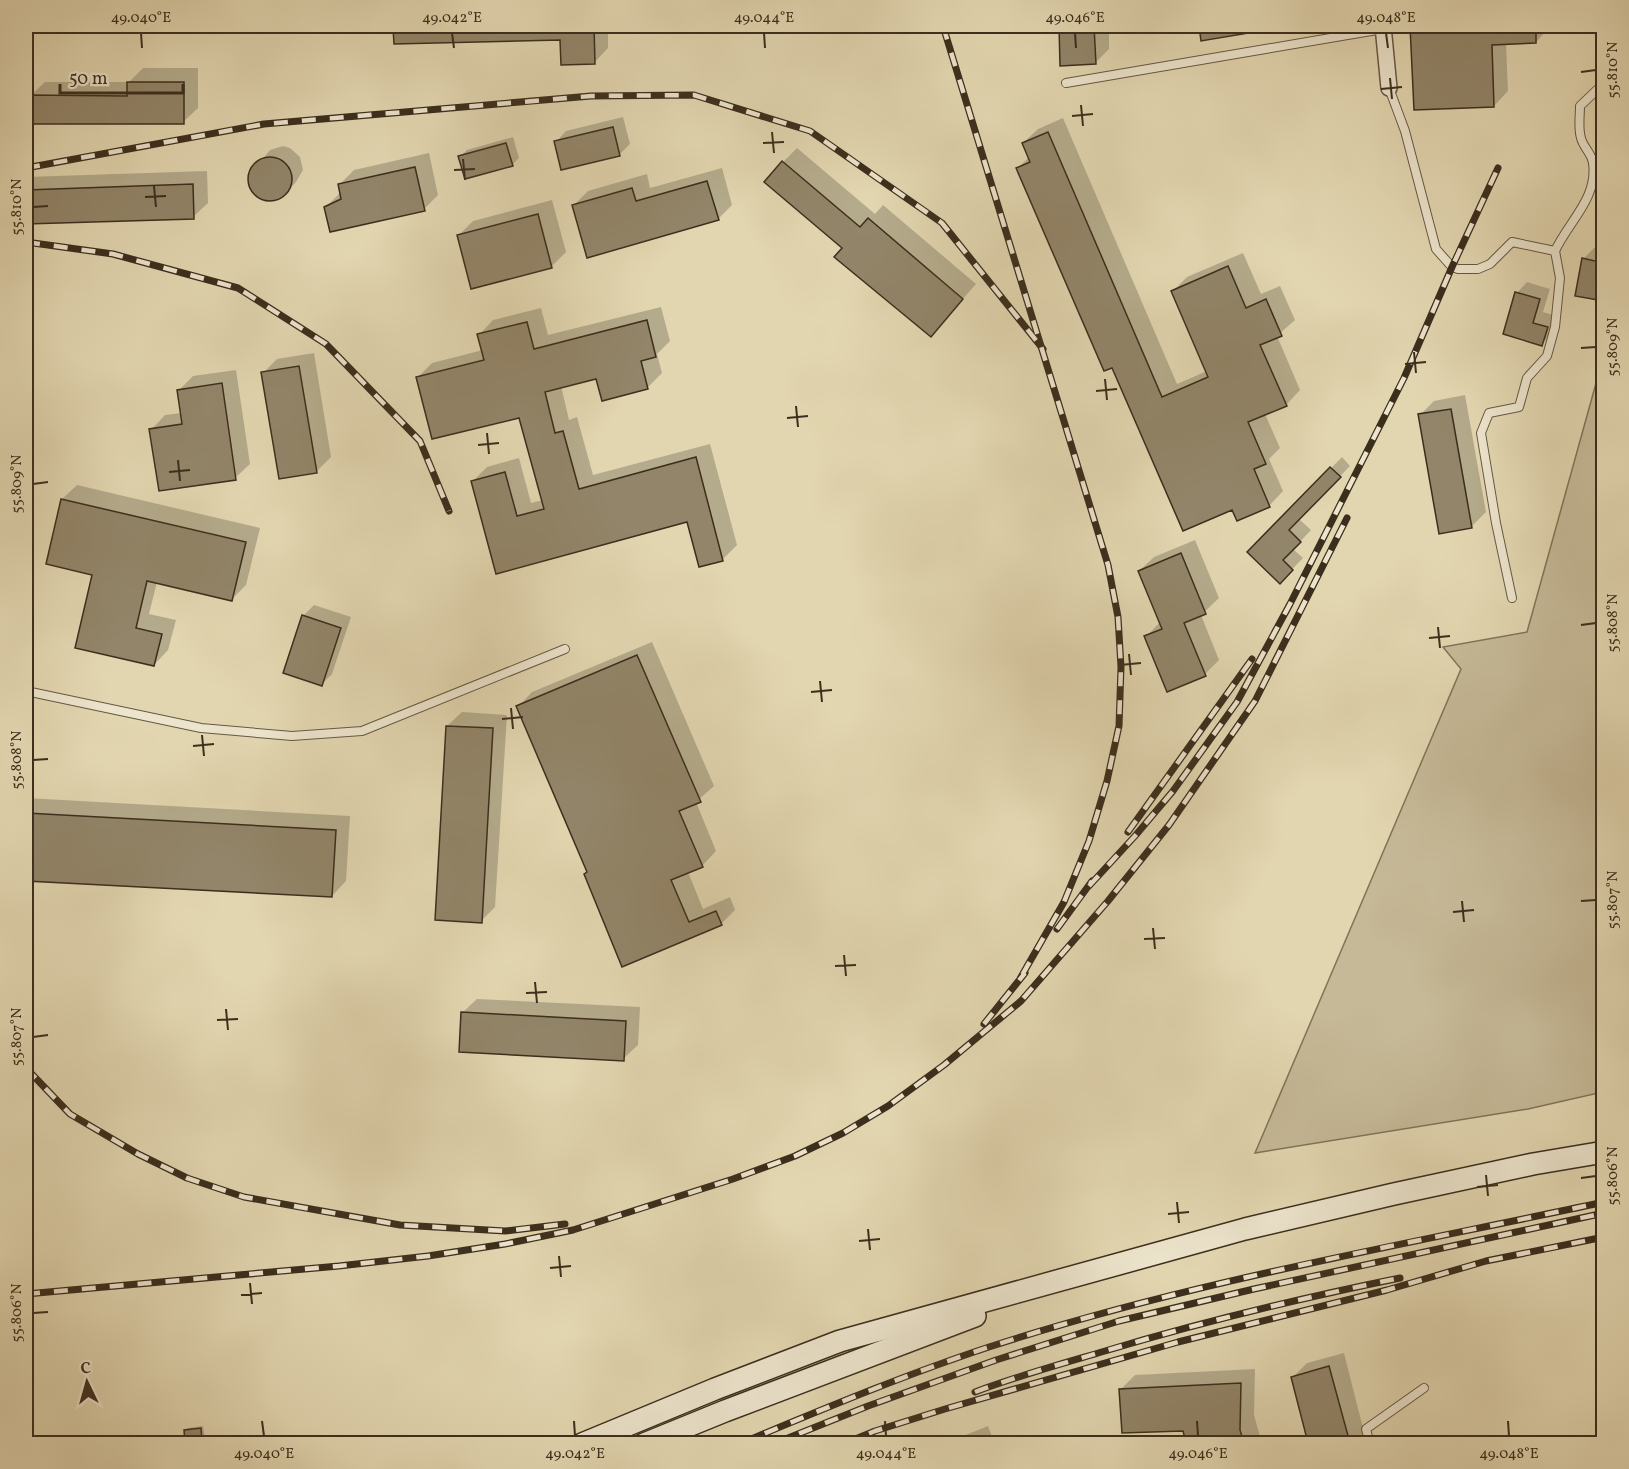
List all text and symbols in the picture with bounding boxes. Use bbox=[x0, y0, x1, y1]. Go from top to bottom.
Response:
text: 49.040°E bbox=[111, 8, 171, 29]
text: 49.042°E bbox=[422, 8, 482, 29]
text: 49.044°E bbox=[734, 8, 794, 29]
text: 49.046°E bbox=[1045, 8, 1105, 29]
text: 49.048°E bbox=[1356, 8, 1416, 29]
text: 55.810°N bbox=[1603, 42, 1624, 98]
scale bar bbox=[60, 57, 183, 95]
text: 50 m bbox=[69, 67, 108, 92]
text: 55.810°N bbox=[7, 179, 28, 235]
text: 55.809°N bbox=[1603, 318, 1624, 376]
text: 55.809°N bbox=[7, 455, 28, 513]
text: 55.808°N bbox=[1603, 594, 1624, 652]
text: 55.808°N bbox=[7, 731, 28, 789]
text: 55.807°N bbox=[1603, 871, 1624, 929]
text: 55.807°N bbox=[7, 1008, 28, 1066]
text: 55.806°N bbox=[1603, 1146, 1624, 1206]
text: 55.806°N bbox=[7, 1283, 28, 1343]
north arrow bbox=[57, 1352, 117, 1412]
text: С bbox=[80, 1358, 92, 1380]
text: 49.040°E bbox=[234, 1444, 294, 1465]
text: 49.042°E bbox=[545, 1444, 605, 1465]
text: 49.044°E bbox=[856, 1444, 916, 1465]
text: 49.046°E bbox=[1168, 1444, 1228, 1465]
text: 49.048°E bbox=[1479, 1444, 1539, 1465]

